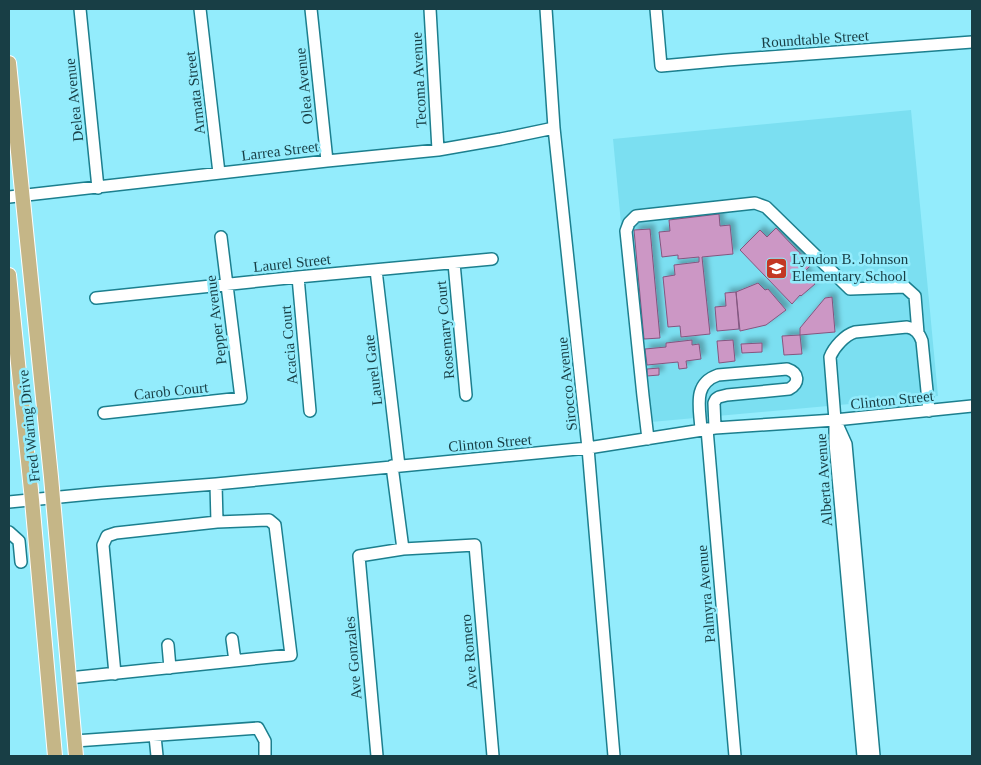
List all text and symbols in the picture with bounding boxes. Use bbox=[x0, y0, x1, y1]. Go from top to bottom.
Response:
street label: Roundtable Street bbox=[761, 27, 870, 51]
street label: Tecoma Avenue bbox=[408, 31, 429, 128]
street label: Olea Avenue bbox=[292, 47, 316, 125]
street label: Armata Street bbox=[182, 50, 208, 136]
street label: Delea Avenue bbox=[62, 57, 86, 142]
street label: Larrea Street bbox=[240, 138, 320, 164]
street label: Laurel Street bbox=[252, 251, 332, 275]
place label: Lyndon B. Johnson Elementary School bbox=[792, 251, 909, 284]
school or university icon: Lyndon B. Johnson Elementary School bbox=[764, 256, 788, 280]
street label: Pepper Avenue bbox=[203, 274, 229, 366]
street label: Rosemary Court bbox=[433, 279, 457, 380]
street label: Acacia Court bbox=[277, 304, 300, 385]
street label: Laurel Gate bbox=[361, 333, 385, 406]
street label: Sirocco Avenue bbox=[554, 336, 580, 432]
street label: Fred Waring Drive bbox=[15, 369, 43, 483]
street label: Carob Court bbox=[133, 379, 210, 403]
street label: Clinton Street bbox=[850, 388, 935, 412]
street label: Clinton Street bbox=[448, 431, 533, 455]
street label: Alberta Avenue bbox=[813, 432, 835, 527]
street label: Palmyra Avenue bbox=[694, 544, 718, 644]
street label: Ave Romero bbox=[458, 613, 480, 691]
street label: Ave Gonzales bbox=[341, 616, 365, 700]

